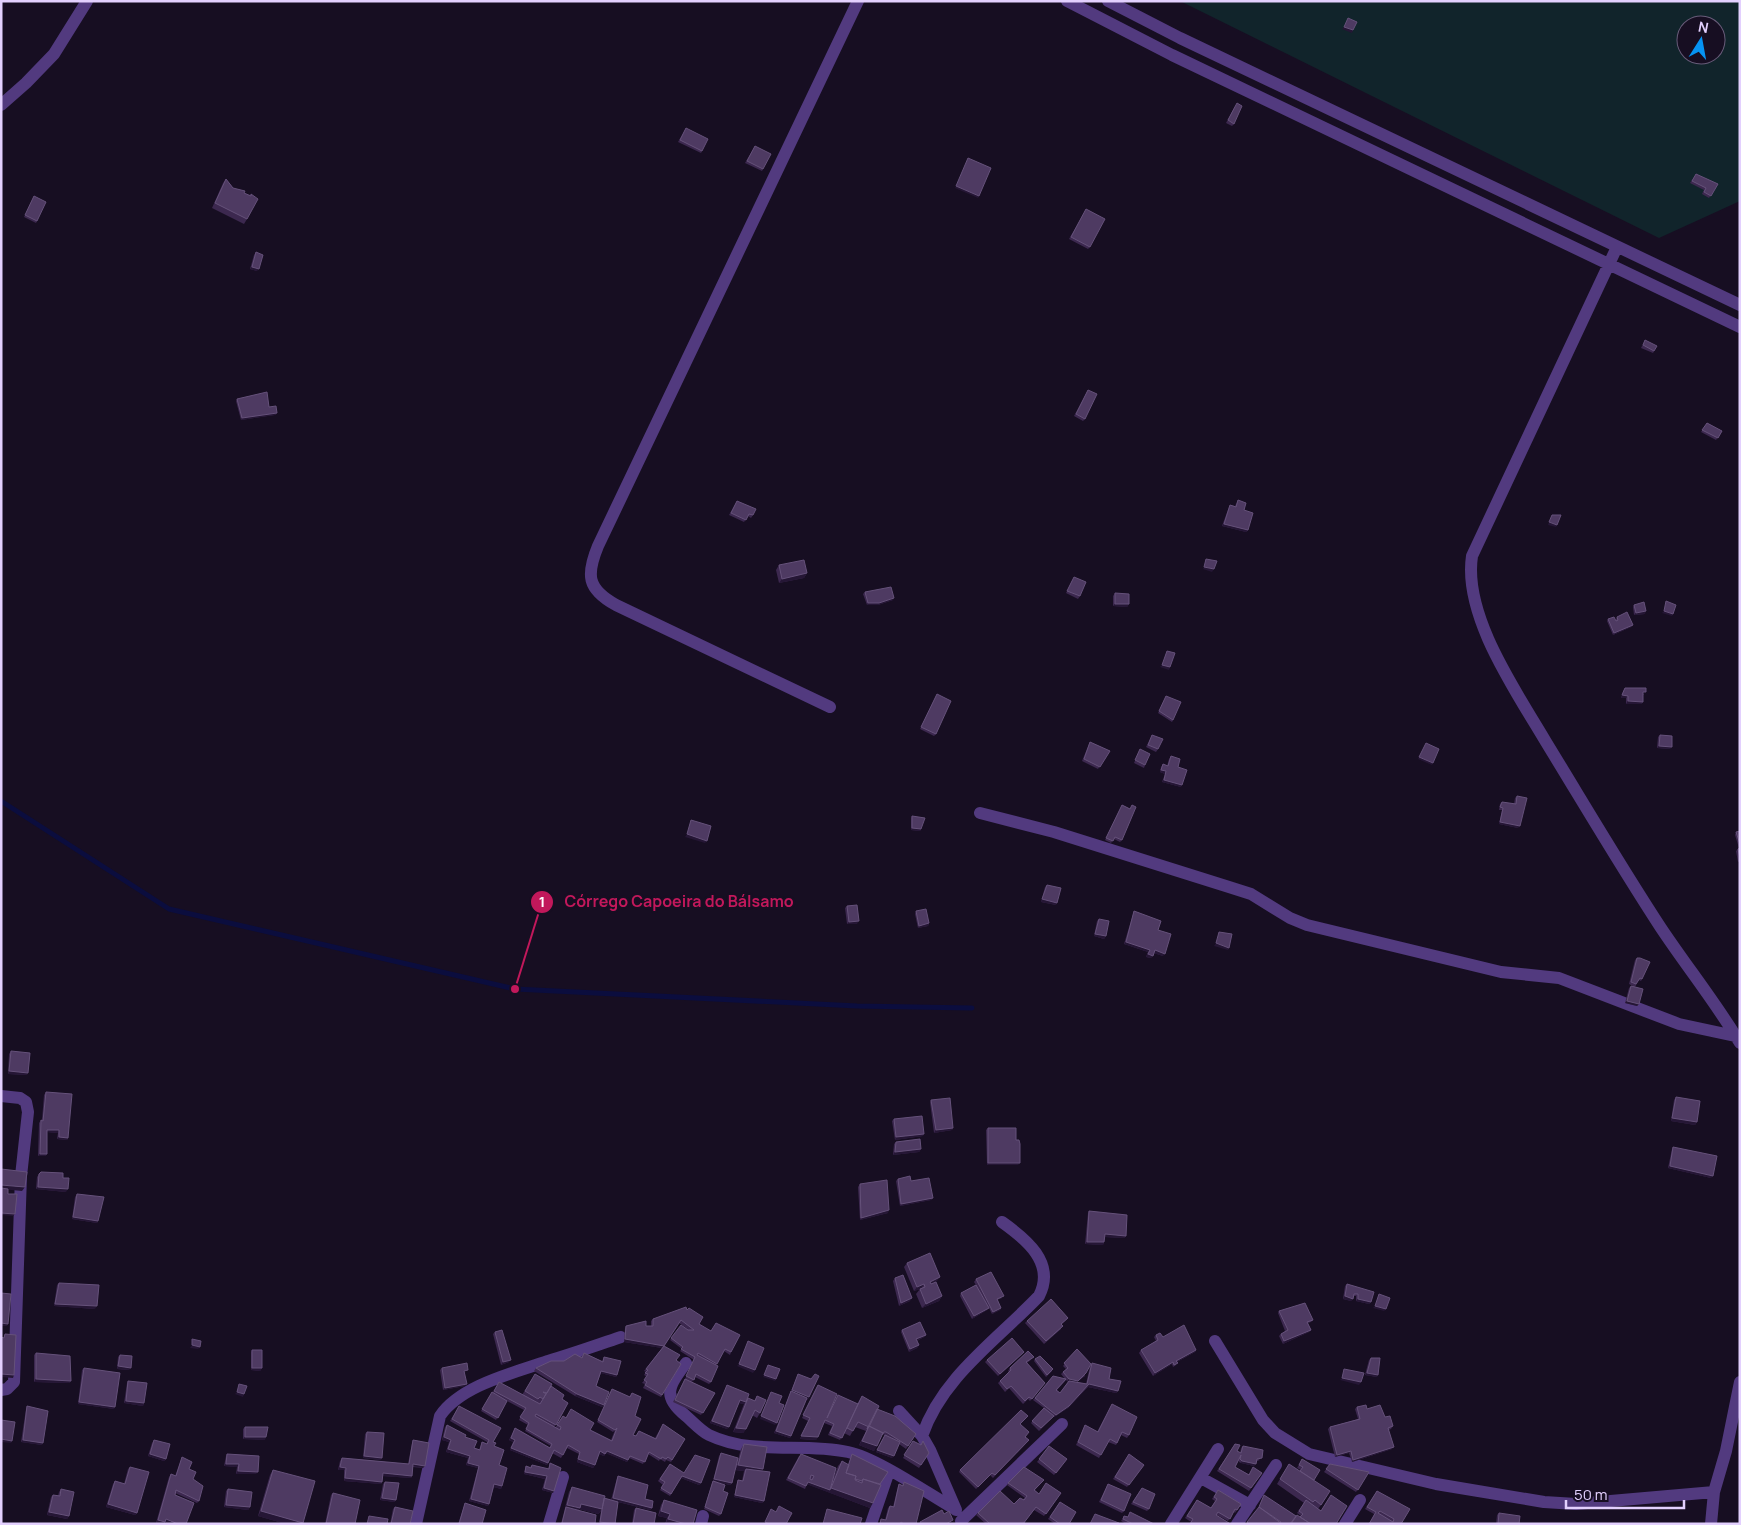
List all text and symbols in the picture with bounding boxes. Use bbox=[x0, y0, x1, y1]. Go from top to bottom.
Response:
north arrow bbox=[1676, 15, 1726, 65]
text: N bbox=[1697, 16, 1710, 37]
callout: Córrego Capoeira do Bálsamo bbox=[529, 886, 803, 917]
text: Córrego Capoeira do Bálsamo bbox=[564, 890, 794, 912]
text: 1 bbox=[539, 891, 545, 912]
scale bar bbox=[1566, 1478, 1684, 1510]
text: 50 m bbox=[1574, 1484, 1608, 1505]

